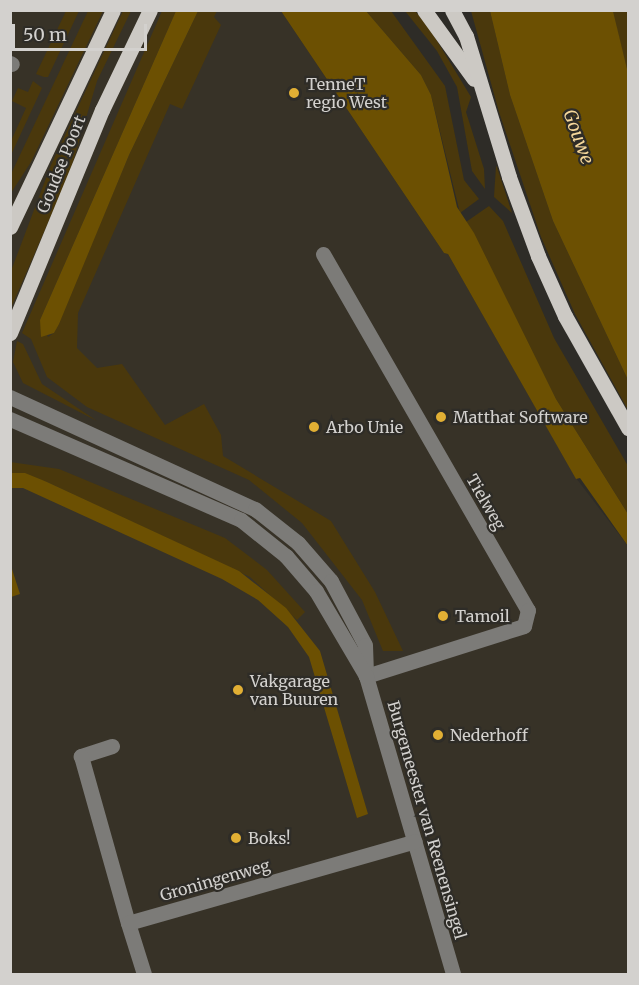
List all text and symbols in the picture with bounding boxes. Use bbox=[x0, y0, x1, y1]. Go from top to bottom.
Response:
scale bar bbox=[15, 12, 150, 50]
text: 50 m bbox=[23, 23, 67, 46]
place label: TenneT regio West bbox=[306, 74, 387, 112]
marker: TenneT regio West bbox=[287, 86, 301, 100]
water label: Gouwe bbox=[558, 107, 598, 167]
street label: Goudse Poort bbox=[33, 112, 89, 216]
place label: Matthat Software bbox=[453, 407, 588, 427]
marker: Matthat Software bbox=[434, 410, 448, 424]
place label: Arbo Unie bbox=[326, 417, 403, 437]
marker: Arbo Unie bbox=[307, 420, 321, 434]
street label: Tielweg bbox=[462, 471, 510, 533]
place label: Tamoil bbox=[455, 606, 510, 626]
marker: Tamoil bbox=[436, 609, 450, 623]
place label: Vakgarage van Buuren bbox=[250, 671, 338, 709]
marker: Vakgarage van Buuren bbox=[231, 683, 245, 697]
street label: Burgemeester van Reenensingel bbox=[384, 699, 470, 941]
place label: Nederhoff bbox=[450, 725, 528, 745]
marker: Nederhoff bbox=[431, 728, 445, 742]
place label: Boks! bbox=[248, 828, 291, 848]
marker: Boks! bbox=[229, 831, 243, 845]
street label: Groningenweg bbox=[158, 855, 272, 905]

